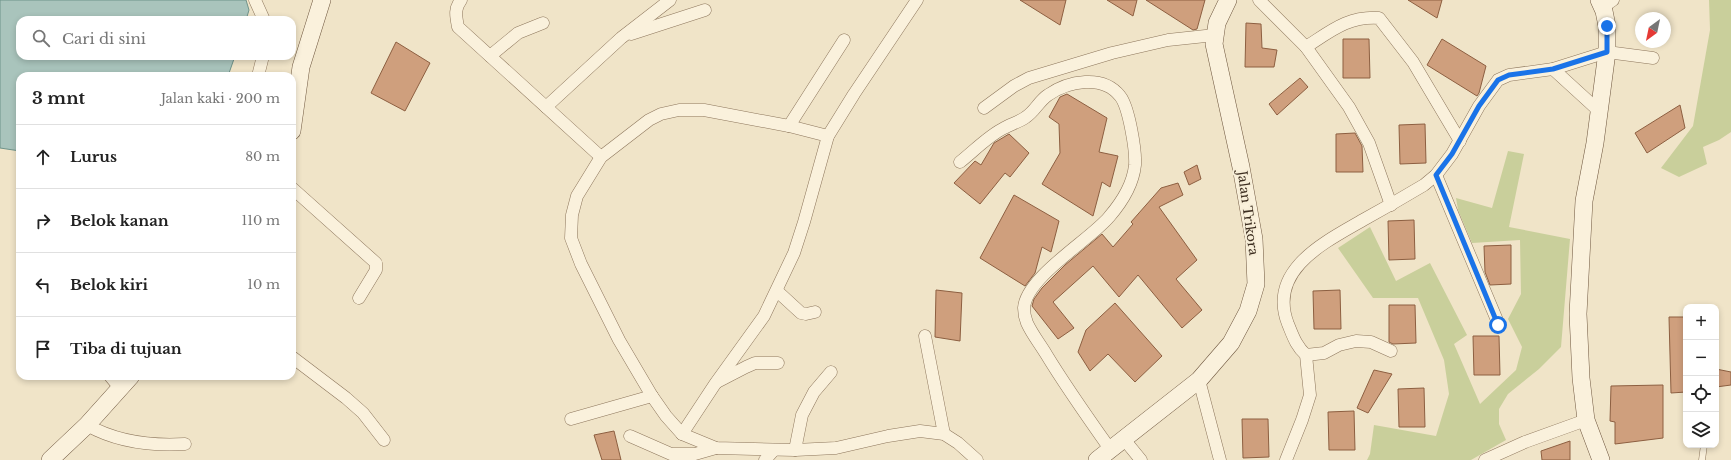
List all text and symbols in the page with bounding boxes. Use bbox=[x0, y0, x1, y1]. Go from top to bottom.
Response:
north arrow bbox=[1635, 12, 1671, 48]
search box bbox=[16, 16, 296, 60]
route end bbox=[1598, 17, 1616, 35]
icon: search bbox=[30, 27, 52, 49]
text: Cari di sini bbox=[62, 29, 146, 48]
text: 3 mnt bbox=[32, 88, 85, 109]
text: Jalan kaki · 200 m bbox=[161, 90, 280, 107]
icon: ahead bbox=[32, 146, 54, 168]
text: Lurus bbox=[70, 147, 117, 166]
text: 80 m bbox=[245, 148, 280, 165]
street label: Jalan Trikora bbox=[1233, 168, 1262, 257]
icon: right bbox=[32, 210, 54, 232]
text: Belok kanan bbox=[70, 211, 169, 230]
text: 110 m bbox=[241, 212, 280, 229]
icon: left bbox=[32, 274, 54, 296]
text: Belok kiri bbox=[70, 275, 148, 294]
text: 10 m bbox=[247, 276, 280, 293]
map controls bbox=[1683, 304, 1719, 448]
button: + bbox=[1683, 304, 1719, 340]
route start bbox=[1489, 316, 1507, 334]
icon: arrive bbox=[32, 338, 54, 360]
text: Tiba di tujuan bbox=[70, 339, 182, 358]
button: − bbox=[1683, 340, 1719, 376]
button: locate bbox=[1683, 376, 1719, 412]
button: layers bbox=[1683, 412, 1719, 448]

